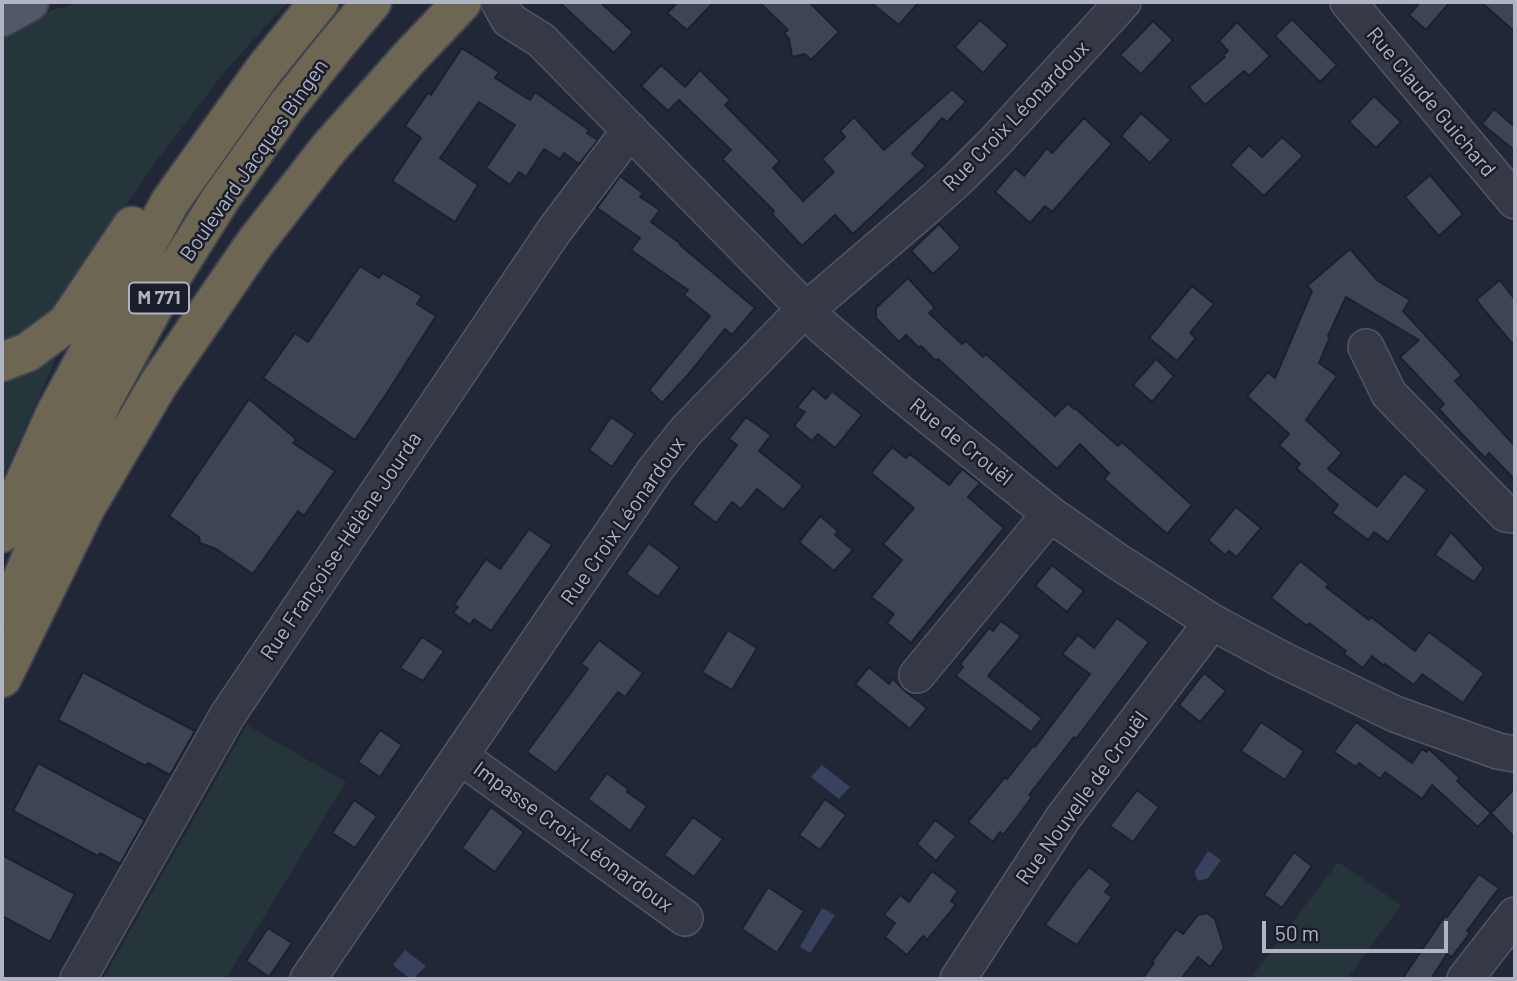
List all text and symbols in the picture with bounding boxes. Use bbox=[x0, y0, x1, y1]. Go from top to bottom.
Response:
street label: Rue Claude Guichard bbox=[1361, 22, 1501, 182]
street label: Rue Croix Léonardoux bbox=[938, 36, 1094, 196]
street label: Boulevard Jacques Bingen bbox=[175, 54, 333, 266]
road number: M 771 bbox=[129, 282, 189, 314]
street label: Rue de Crouël bbox=[904, 393, 1018, 491]
street label: Rue Françoise-Hélène Jourda bbox=[255, 427, 427, 665]
street label: Rue Croix Léonardoux bbox=[556, 432, 690, 610]
street label: Rue Nouvelle de Crouël bbox=[1011, 706, 1153, 890]
street label: Impasse Croix Léonardoux bbox=[468, 756, 678, 918]
scale bar bbox=[1265, 908, 1450, 952]
text: 50 m bbox=[1275, 920, 1319, 945]

